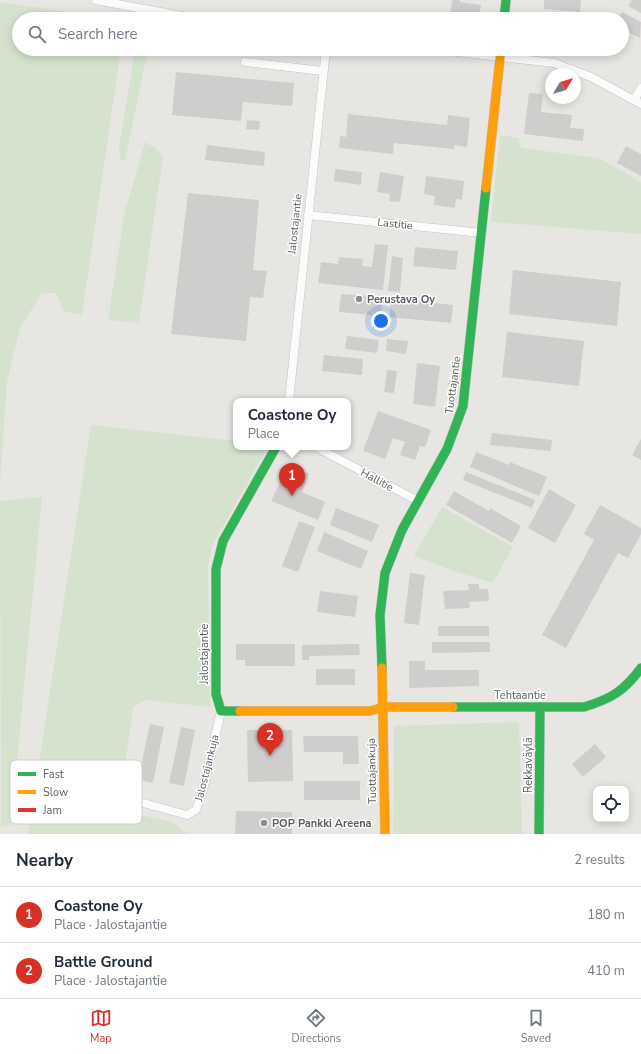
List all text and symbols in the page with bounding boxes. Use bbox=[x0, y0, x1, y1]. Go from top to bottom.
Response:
search box bbox=[12, 12, 629, 56]
icon: search bbox=[26, 23, 48, 45]
text: Search here bbox=[58, 24, 138, 44]
north arrow bbox=[545, 68, 581, 104]
street label: Jalostajantie bbox=[284, 193, 306, 256]
street label: Lastitie bbox=[376, 215, 414, 233]
place label: Perustava Oy bbox=[367, 292, 435, 307]
marker: Perustava Oy bbox=[354, 294, 364, 304]
your location bbox=[371, 311, 391, 331]
street label: Tuottajantie bbox=[442, 355, 465, 415]
popup bbox=[233, 398, 351, 450]
text: Coastone Oy bbox=[248, 405, 336, 425]
text: Place bbox=[248, 425, 279, 443]
pin: 1 bbox=[279, 463, 305, 496]
street label: Hallitie bbox=[358, 465, 396, 495]
street label: Jalostajantie bbox=[197, 624, 212, 685]
street label: Tehtaantie bbox=[494, 688, 546, 703]
pin: 2 bbox=[257, 723, 283, 756]
street label: Jalostajankuja bbox=[191, 733, 223, 804]
street label: Rekkaväylä bbox=[521, 737, 536, 793]
street label: Tuottajankuja bbox=[364, 738, 380, 804]
legend bbox=[10, 760, 142, 824]
text: Fast bbox=[43, 767, 64, 782]
text: Slow bbox=[43, 785, 68, 800]
map controls bbox=[593, 786, 629, 822]
button: locate bbox=[593, 786, 629, 822]
text: Jam bbox=[42, 803, 62, 818]
place label: POP Pankki Areena bbox=[272, 816, 372, 831]
marker: POP Pankki Areena bbox=[259, 818, 269, 828]
text: Nearby bbox=[16, 849, 73, 872]
text: 2 results bbox=[574, 851, 625, 869]
text: Coastone Oy bbox=[54, 896, 143, 916]
text: 1 bbox=[25, 906, 33, 924]
text: 180 m bbox=[587, 906, 625, 924]
text: Place · Jalostajantie bbox=[54, 916, 167, 934]
text: Battle Ground bbox=[54, 952, 152, 972]
text: 2 bbox=[25, 962, 33, 980]
text: 410 m bbox=[587, 962, 625, 980]
text: Place · Jalostajantie bbox=[54, 972, 167, 990]
tab: Map bbox=[90, 1007, 112, 1046]
tab: Directions bbox=[292, 1007, 341, 1046]
tab: Saved bbox=[521, 1007, 551, 1046]

